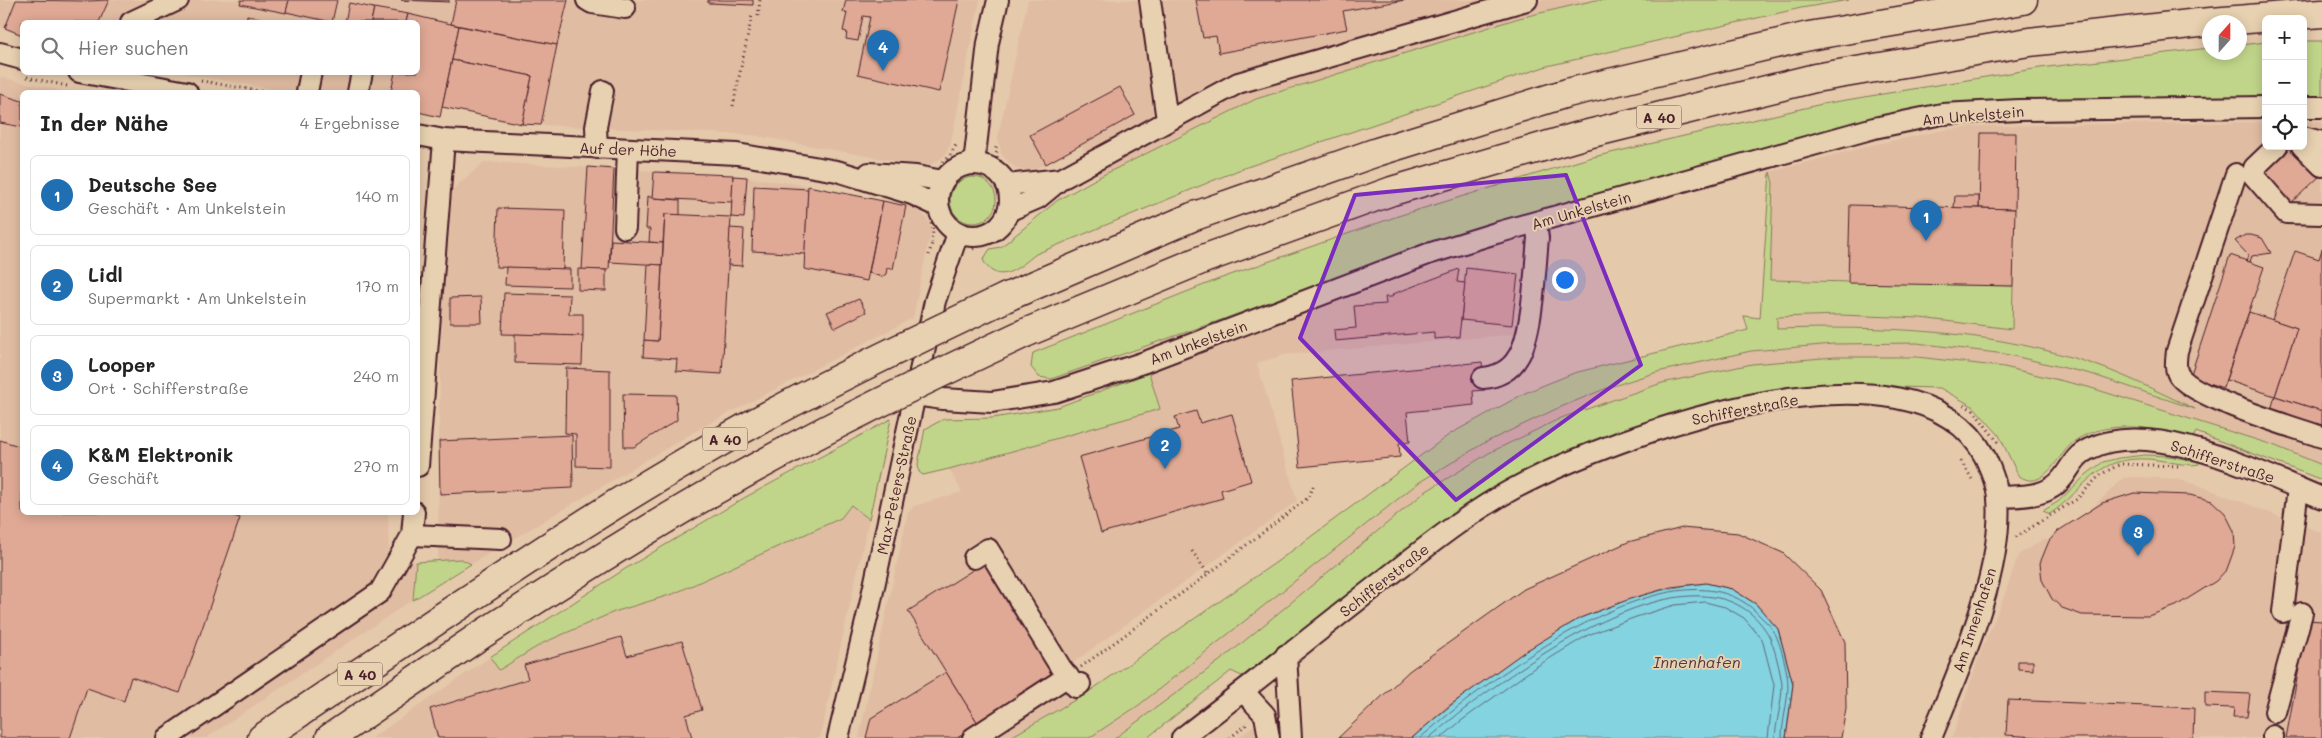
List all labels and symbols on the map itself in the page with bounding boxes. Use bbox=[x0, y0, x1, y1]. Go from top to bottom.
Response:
north arrow bbox=[2202, 15, 2247, 60]
pin: 4 bbox=[867, 30, 899, 71]
street label: Am Unkelstein bbox=[1921, 101, 2025, 129]
road number: A 40 bbox=[1636, 105, 1682, 128]
street label: Auf der Höhe bbox=[579, 137, 677, 161]
street label: Am Unkelstein bbox=[1529, 186, 1633, 234]
pin: 1 bbox=[1910, 200, 1942, 241]
your location bbox=[1552, 267, 1578, 293]
street label: Am Unkelstein bbox=[1146, 315, 1250, 369]
street label: Schifferstraße bbox=[1690, 389, 1800, 429]
street label: Max-Peters-Straße bbox=[872, 414, 920, 556]
road number: A 40 bbox=[702, 428, 748, 450]
pin: 2 bbox=[1149, 428, 1181, 469]
street label: Schifferstraße bbox=[2168, 435, 2278, 487]
pin: 3 bbox=[2122, 515, 2154, 556]
street label: Schifferstraße bbox=[1335, 539, 1433, 621]
street label: Am Innenhafen bbox=[1948, 565, 2000, 675]
water label: Innenhafen bbox=[1653, 651, 1741, 672]
road number: A 40 bbox=[338, 662, 382, 686]

